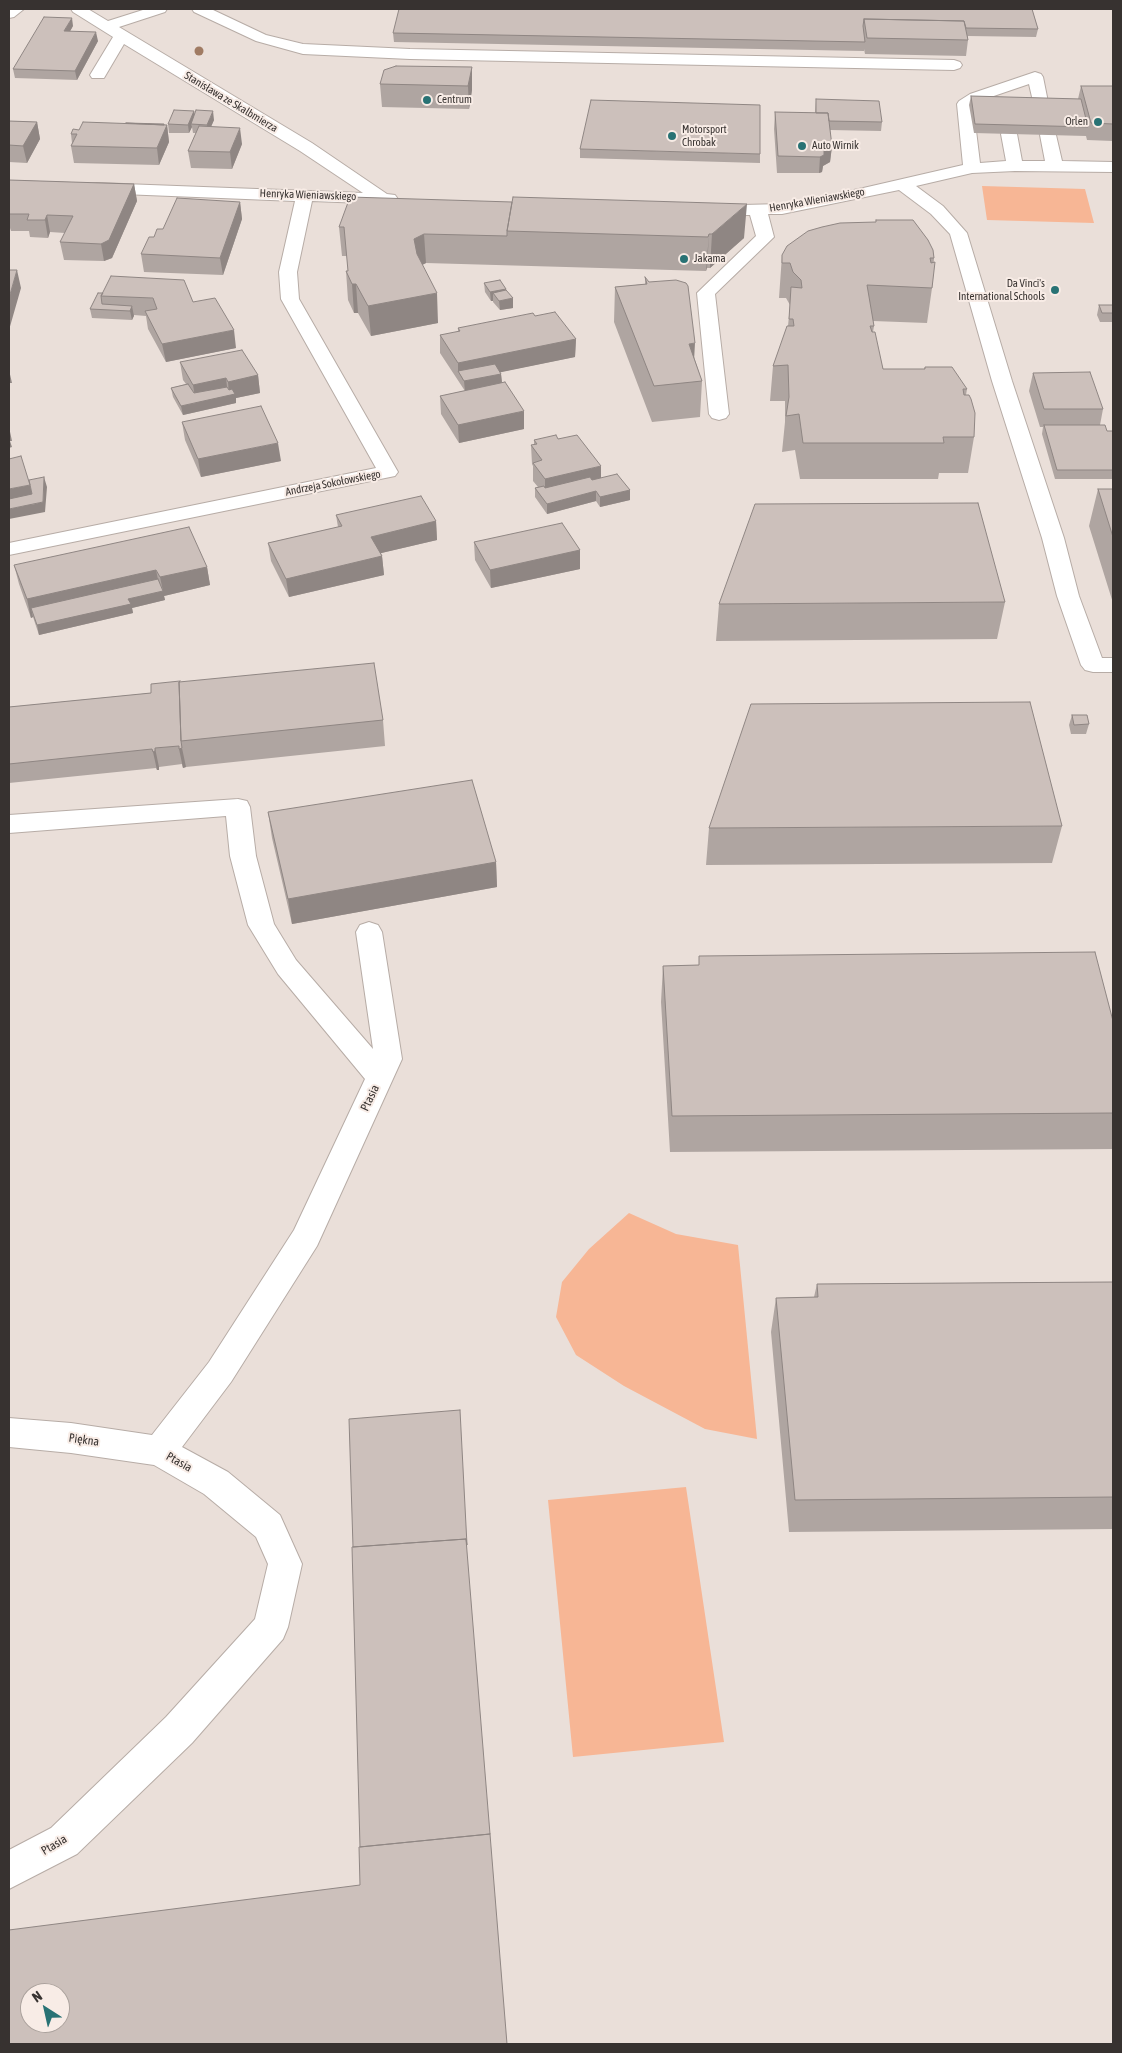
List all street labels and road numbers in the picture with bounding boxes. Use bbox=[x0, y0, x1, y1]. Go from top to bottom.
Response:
street label: Stanisława ze Skalbmierza bbox=[182, 69, 280, 135]
street label: Henryka Wieniawskiego bbox=[768, 185, 866, 215]
street label: Henryka Wieniawskiego bbox=[259, 187, 357, 203]
street label: Andrzeja Sokołowskiego bbox=[284, 467, 382, 499]
street label: Ptasia bbox=[358, 1082, 382, 1114]
street label: Piękna bbox=[68, 1431, 100, 1449]
street label: Ptasia bbox=[163, 1449, 195, 1475]
street label: Ptasia bbox=[39, 1832, 69, 1858]

